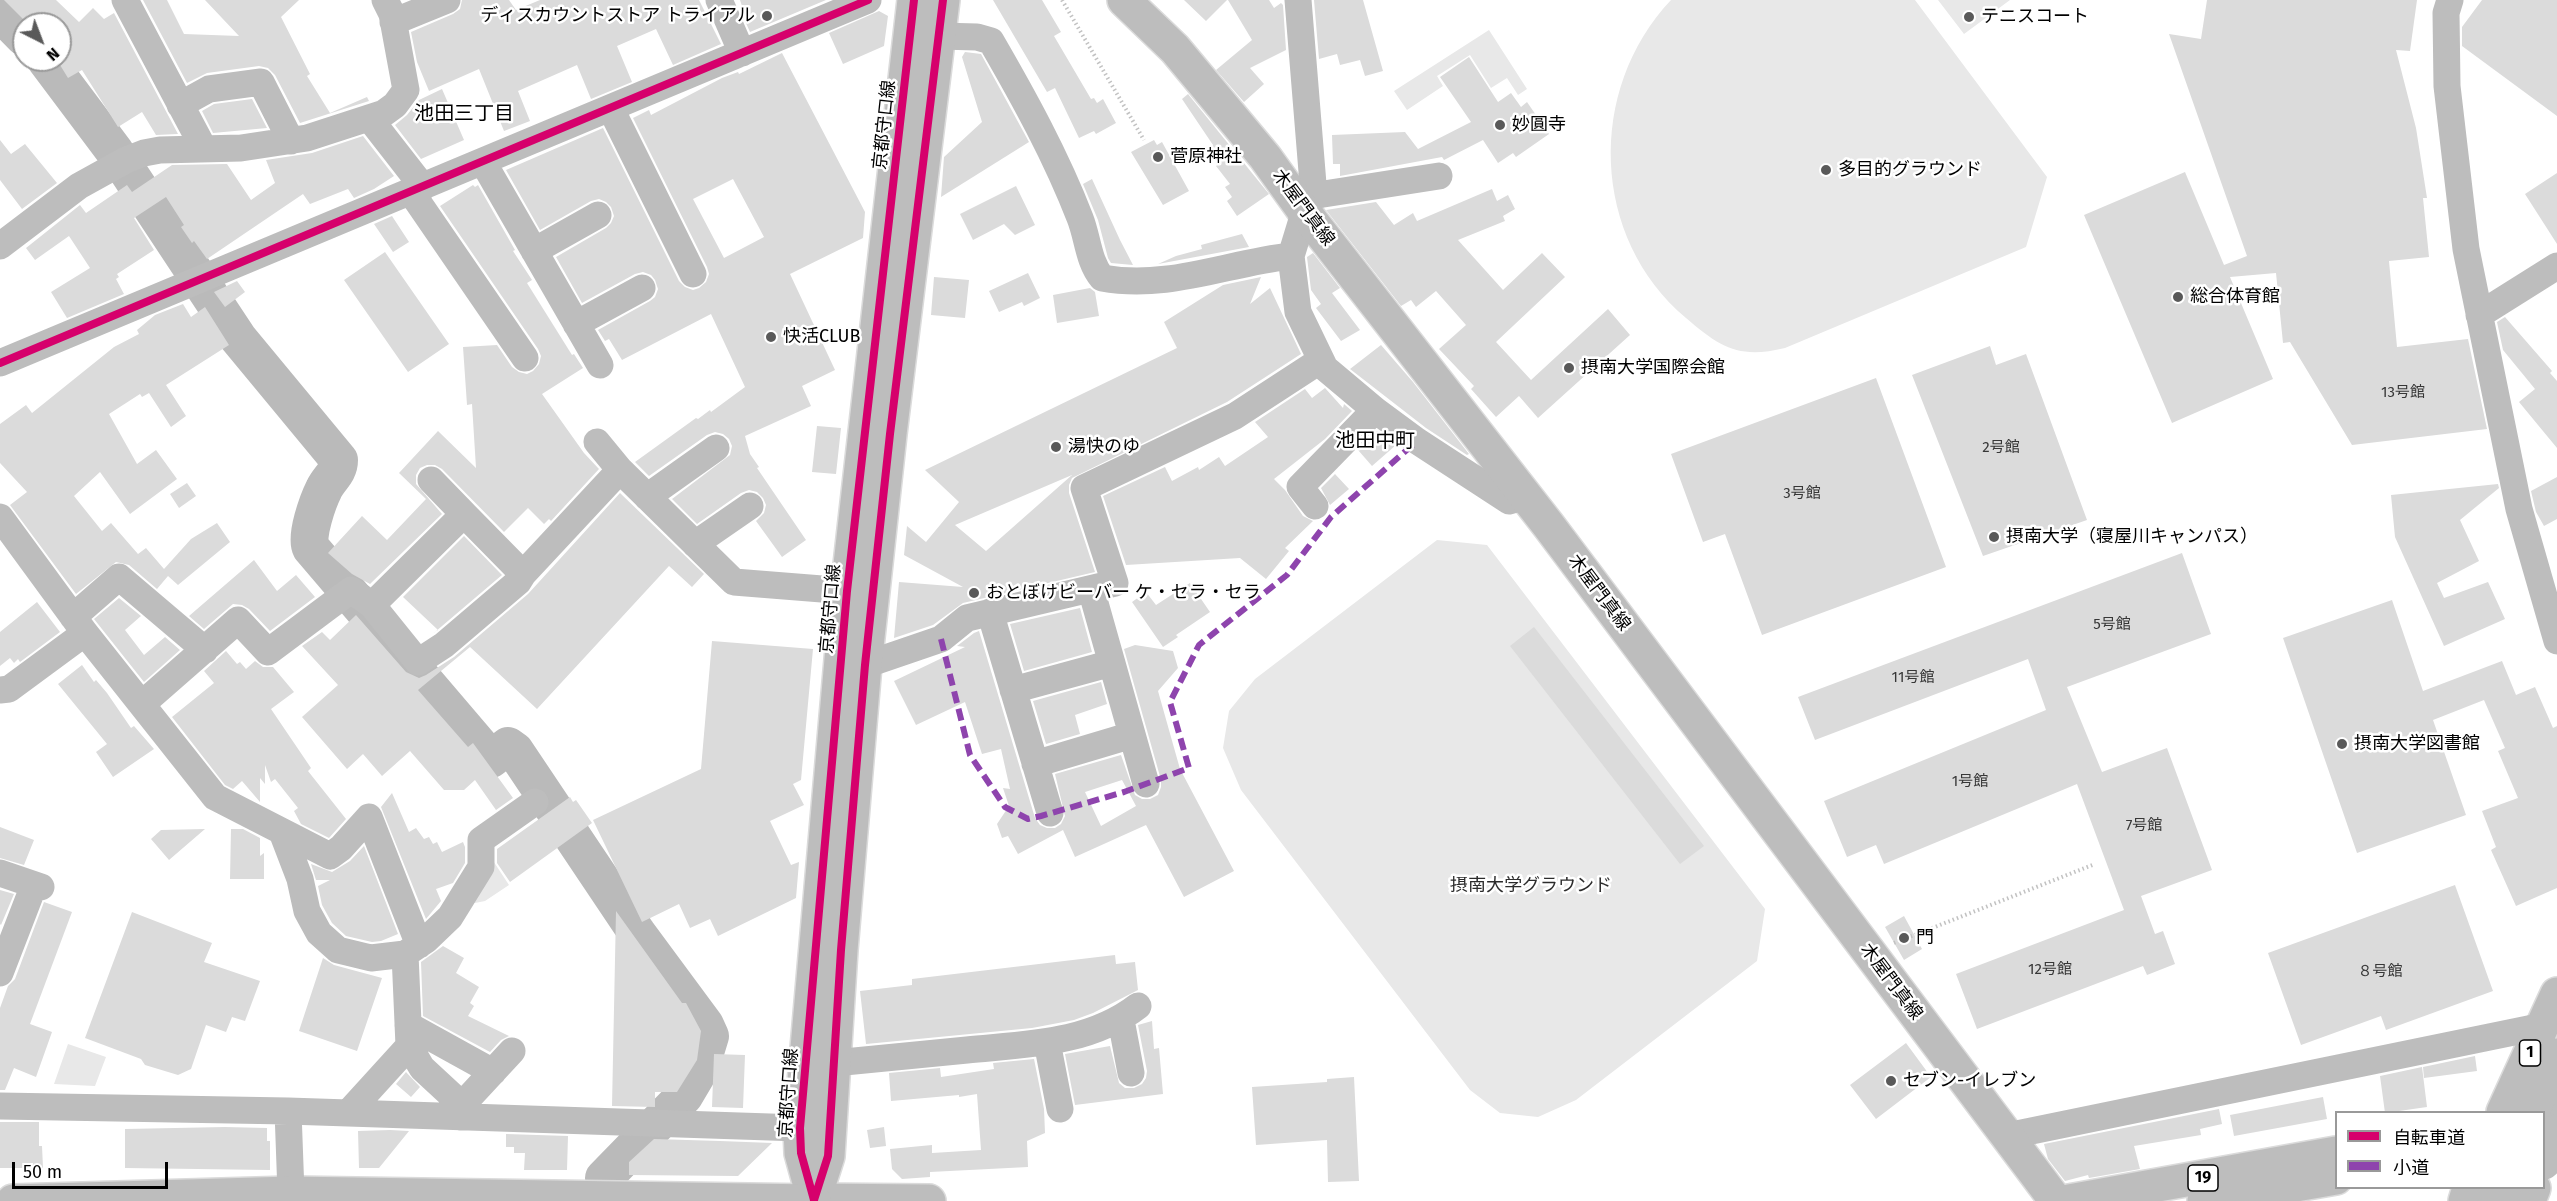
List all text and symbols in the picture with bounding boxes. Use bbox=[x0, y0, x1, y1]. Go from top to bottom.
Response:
place label: ディスカウントストア トライアル bbox=[480, 5, 755, 27]
place label: テニスコート bbox=[1981, 6, 2089, 28]
marker: ディスカウントストア トライアル bbox=[760, 9, 774, 23]
marker: テニスコート bbox=[1962, 10, 1976, 24]
north arrow bbox=[12, 12, 72, 72]
text: N bbox=[43, 44, 63, 65]
street label: 京都守口線 bbox=[870, 79, 900, 171]
district label: 池田三丁目 bbox=[414, 102, 514, 126]
place label: 妙圓寺 bbox=[1512, 114, 1566, 136]
marker: 妙圓寺 bbox=[1493, 118, 1507, 132]
place label: 菅原神社 bbox=[1170, 146, 1242, 168]
marker: 菅原神社 bbox=[1151, 150, 1165, 164]
place label: 多目的グラウンド bbox=[1838, 159, 1982, 181]
marker: 多目的グラウンド bbox=[1819, 163, 1833, 177]
street label: 木屋門真線 bbox=[1267, 166, 1339, 250]
place label: 総合体育館 bbox=[2190, 286, 2280, 308]
marker: 総合体育館 bbox=[2171, 290, 2185, 304]
place label: 快活CLUB bbox=[783, 326, 860, 348]
marker: 快活CLUB bbox=[764, 330, 778, 344]
place label: 摂南大学国際会館 bbox=[1581, 357, 1725, 379]
marker: 摂南大学国際会館 bbox=[1562, 361, 1576, 375]
house number: 13号館 bbox=[2381, 384, 2425, 402]
district label: 池田中町 bbox=[1335, 429, 1415, 453]
place label: 湯快のゆ bbox=[1068, 436, 1140, 458]
house number: 2号館 bbox=[1982, 439, 2020, 457]
marker: 湯快のゆ bbox=[1049, 440, 1063, 454]
house number: 3号館 bbox=[1783, 485, 1821, 503]
place label: 摂南大学（寝屋川キャンパス） bbox=[2006, 526, 2258, 548]
marker: 摂南大学（寝屋川キャンパス） bbox=[1987, 530, 2001, 544]
street label: 木屋門真線 bbox=[1563, 551, 1635, 635]
street label: 京都守口線 bbox=[816, 563, 846, 655]
place label: おとぼけビーバー ケ・セラ・セラ bbox=[986, 582, 1261, 604]
marker: おとぼけビーバー ケ・セラ・セラ bbox=[967, 586, 981, 600]
house number: 5号館 bbox=[2093, 616, 2131, 634]
house number: 11号館 bbox=[1892, 669, 1934, 687]
place label: 摂南大学図書館 bbox=[2354, 733, 2480, 755]
marker: 摂南大学図書館 bbox=[2335, 737, 2349, 751]
house number: 1号館 bbox=[1952, 773, 1988, 791]
house number: 7号館 bbox=[2126, 817, 2162, 835]
park label: 摂南大学グラウンド bbox=[1450, 875, 1612, 897]
place label: 門 bbox=[1916, 927, 1934, 949]
marker: 門 bbox=[1897, 931, 1911, 945]
street label: 木屋門真線 bbox=[1855, 940, 1927, 1024]
house number: 12号館 bbox=[2028, 961, 2072, 979]
house number: ８号館 bbox=[2358, 963, 2402, 981]
road number: 1 bbox=[2520, 1040, 2540, 1066]
street label: 京都守口線 bbox=[775, 1047, 803, 1139]
place label: セブン-イレブン bbox=[1903, 1070, 2036, 1092]
marker: セブン-イレブン bbox=[1884, 1074, 1898, 1088]
legend bbox=[2335, 1111, 2545, 1189]
text: 自転車道 bbox=[2393, 1127, 2465, 1149]
scale bar bbox=[15, 1150, 171, 1188]
text: 小道 bbox=[2393, 1157, 2429, 1179]
text: 50 m bbox=[23, 1161, 62, 1183]
road number: 19 bbox=[2188, 1165, 2218, 1191]

